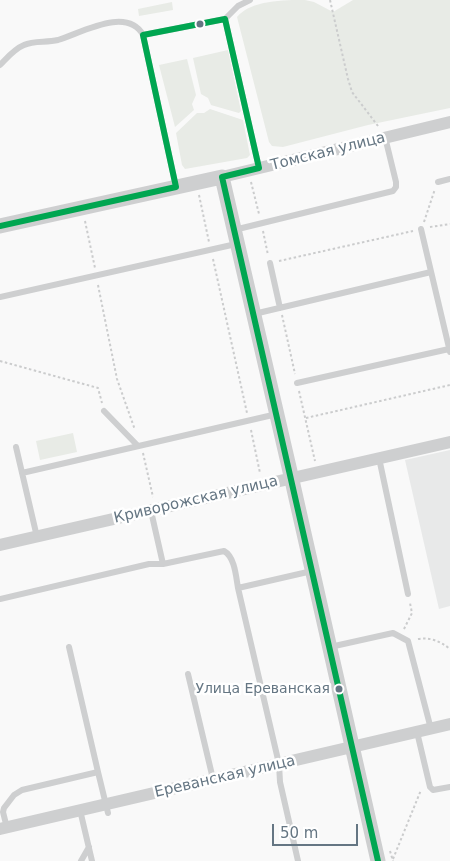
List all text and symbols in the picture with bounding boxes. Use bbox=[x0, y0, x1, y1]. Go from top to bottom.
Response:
unlabelled marker bbox=[195, 19, 205, 29]
street label: Томская улица bbox=[269, 129, 387, 175]
street label: Криворожская улица bbox=[112, 472, 280, 528]
place label: Улица Ереванская bbox=[195, 681, 330, 697]
marker: Улица Ереванская bbox=[334, 684, 344, 694]
street label: Ереванская улица bbox=[153, 752, 297, 802]
scale bar bbox=[275, 814, 361, 846]
text: 50 m bbox=[280, 824, 318, 842]

